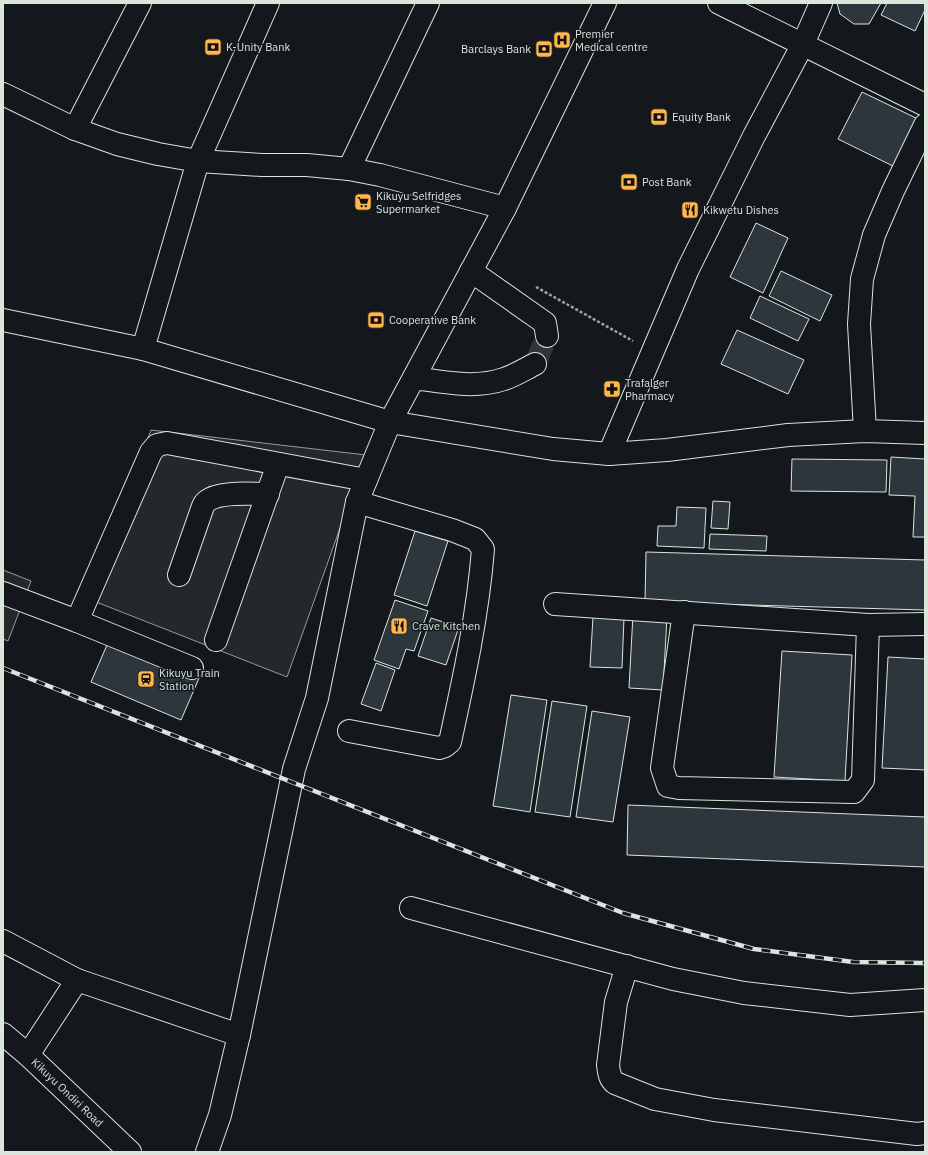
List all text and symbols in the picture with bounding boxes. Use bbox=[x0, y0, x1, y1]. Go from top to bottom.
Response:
place label: Premier Medical centre bbox=[575, 27, 648, 54]
hospital icon: Premier Medical centre bbox=[552, 30, 572, 50]
bank icon: K-Unity Bank bbox=[203, 37, 223, 57]
bank icon: Barclays Bank bbox=[534, 39, 554, 59]
place label: K-Unity Bank bbox=[226, 40, 290, 54]
place label: Barclays Bank bbox=[461, 42, 531, 56]
bank icon: Equity Bank bbox=[649, 107, 669, 127]
place label: Equity Bank bbox=[672, 110, 731, 124]
bank icon: Post Bank bbox=[619, 172, 639, 192]
place label: Post Bank bbox=[642, 175, 692, 189]
place label: Kikuyu Selfridges Supermarket bbox=[376, 189, 461, 216]
supermarket icon: Kikuyu Selfridges Supermarket bbox=[353, 192, 373, 212]
restaurant icon: Kikwetu Dishes bbox=[680, 200, 700, 220]
place label: Kikwetu Dishes bbox=[703, 203, 779, 217]
bank icon: Cooperative Bank bbox=[366, 310, 386, 330]
place label: Cooperative Bank bbox=[389, 313, 476, 327]
place label: Trafalger Pharmacy bbox=[625, 376, 675, 403]
pharmacy icon: Trafalger Pharmacy bbox=[602, 379, 622, 399]
restaurant icon: Crave Kitchen bbox=[389, 616, 409, 636]
place label: Crave Kitchen bbox=[412, 619, 480, 633]
place label: Kikuyu Train Station bbox=[159, 666, 220, 693]
station icon: Kikuyu Train Station bbox=[136, 669, 156, 689]
street label: Kikuyu Ondiri Road bbox=[29, 1055, 106, 1130]

